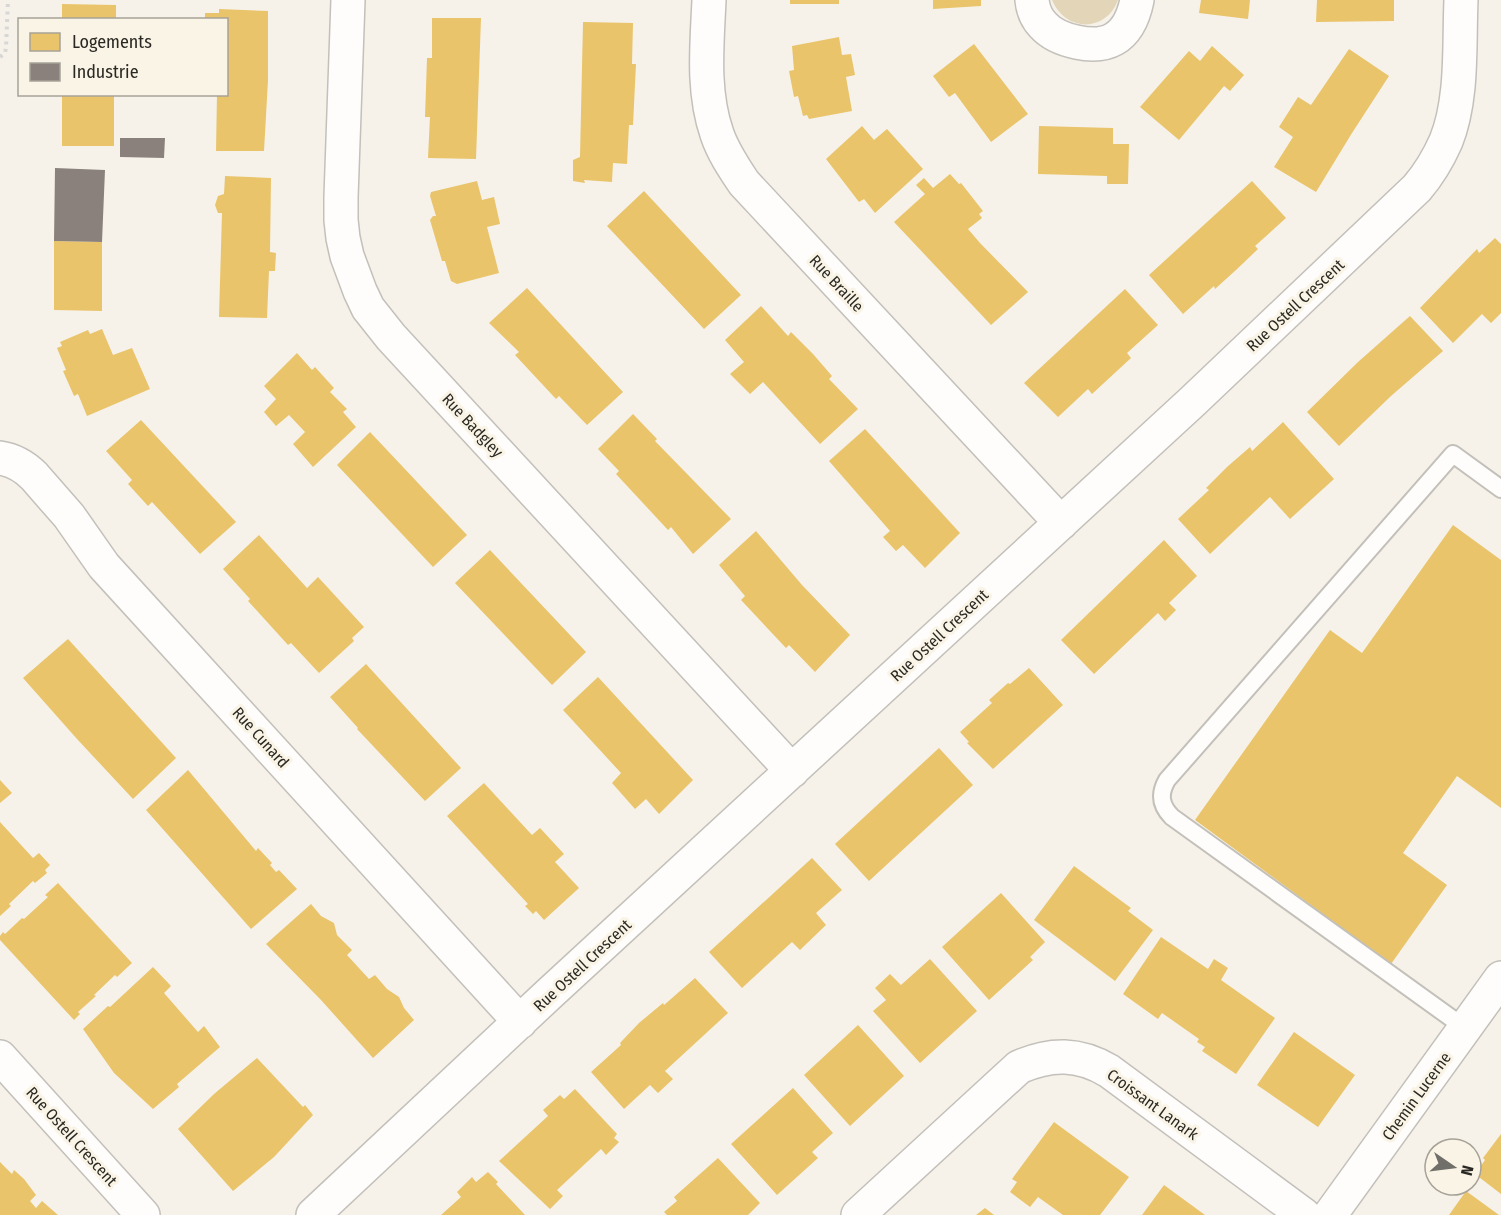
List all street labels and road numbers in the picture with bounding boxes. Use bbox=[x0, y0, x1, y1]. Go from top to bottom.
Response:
street label: Rue Braille bbox=[806, 251, 868, 316]
street label: Rue Ostell Crescent bbox=[1243, 255, 1349, 355]
street label: Rue Badgley bbox=[438, 389, 508, 462]
street label: Rue Ostell Crescent bbox=[887, 585, 993, 685]
street label: Rue Cunard bbox=[228, 703, 293, 772]
street label: Rue Ostell Crescent bbox=[530, 915, 636, 1015]
street label: Chemin Lucerne bbox=[1378, 1048, 1455, 1144]
street label: Croissant Lanark bbox=[1103, 1065, 1203, 1144]
street label: Rue Ostell Crescent bbox=[22, 1083, 122, 1190]

